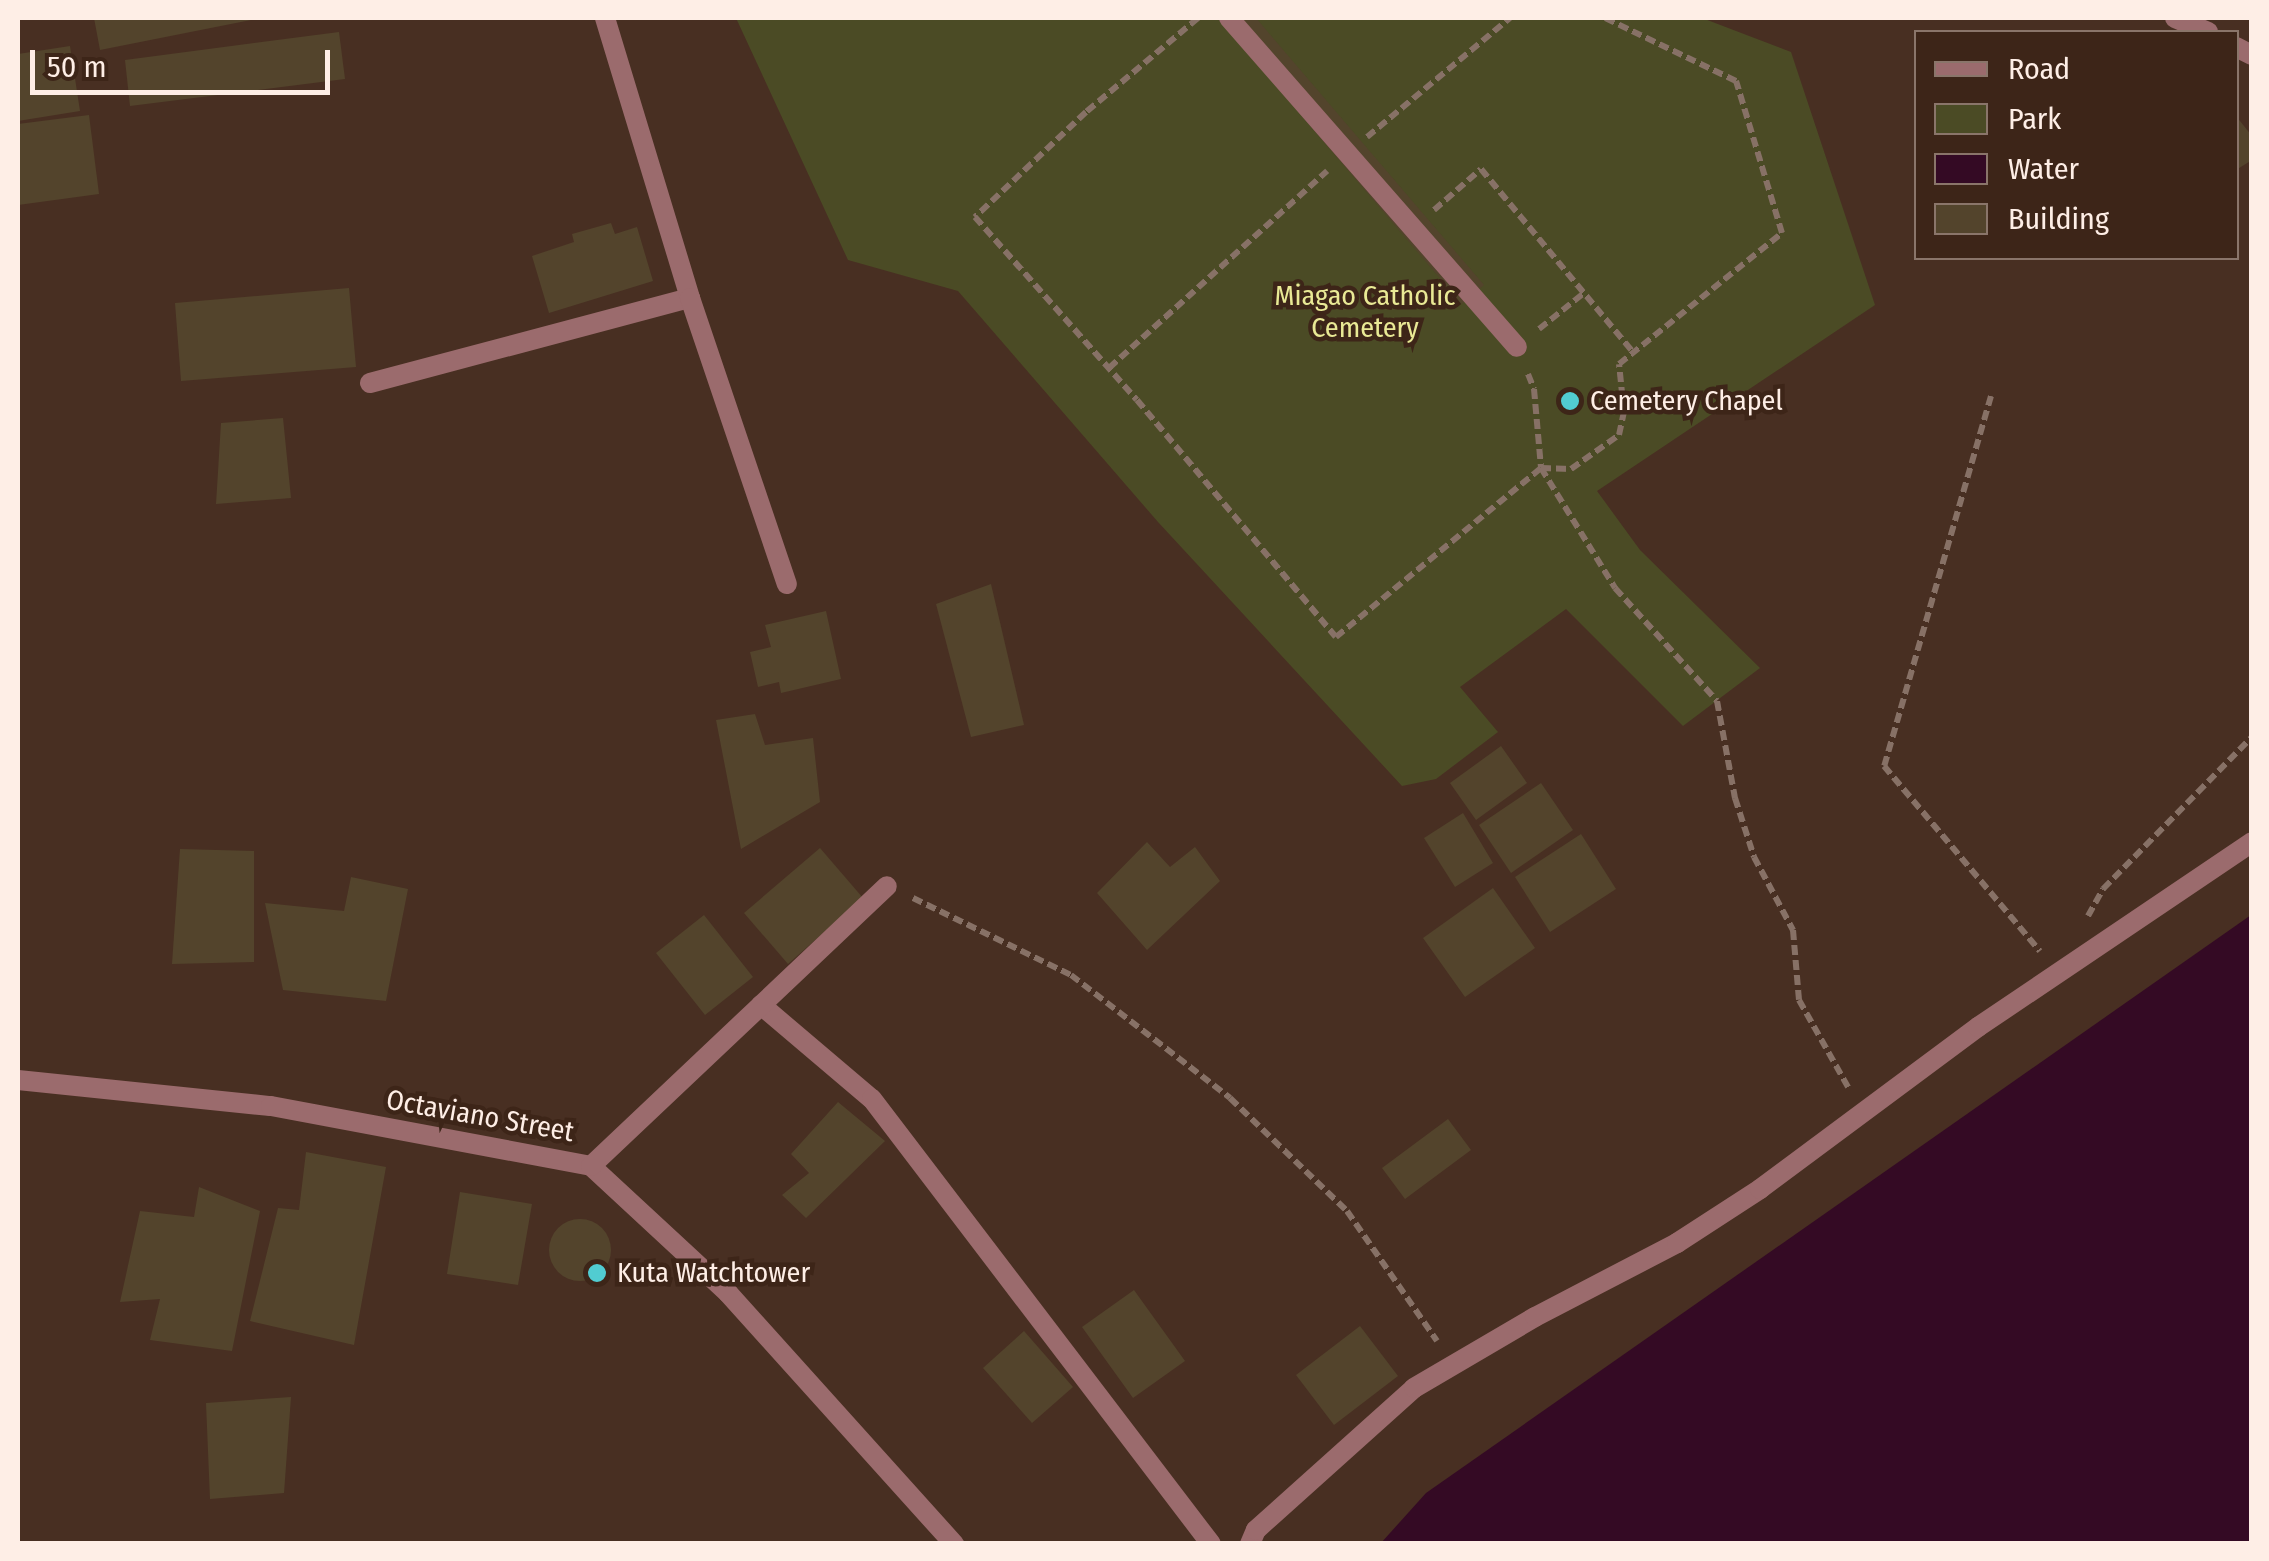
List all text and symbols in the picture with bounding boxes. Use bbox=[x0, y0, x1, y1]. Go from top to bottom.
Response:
scale bar bbox=[35, 30, 335, 92]
legend bbox=[1914, 30, 2239, 260]
text: 50 m bbox=[47, 49, 107, 85]
text: Road bbox=[2008, 51, 2070, 87]
text: Park bbox=[2008, 101, 2061, 137]
text: Water bbox=[2008, 151, 2079, 187]
text: Building bbox=[2008, 201, 2109, 237]
park label: Miagao Catholic Cemetery bbox=[1275, 279, 1455, 345]
place label: Cemetery Chapel bbox=[1590, 384, 1783, 418]
marker: Cemetery Chapel bbox=[1559, 390, 1581, 412]
street label: Octaviano Street bbox=[384, 1083, 576, 1149]
place label: Kuta Watchtower bbox=[617, 1256, 810, 1290]
marker: Kuta Watchtower bbox=[586, 1262, 608, 1284]

